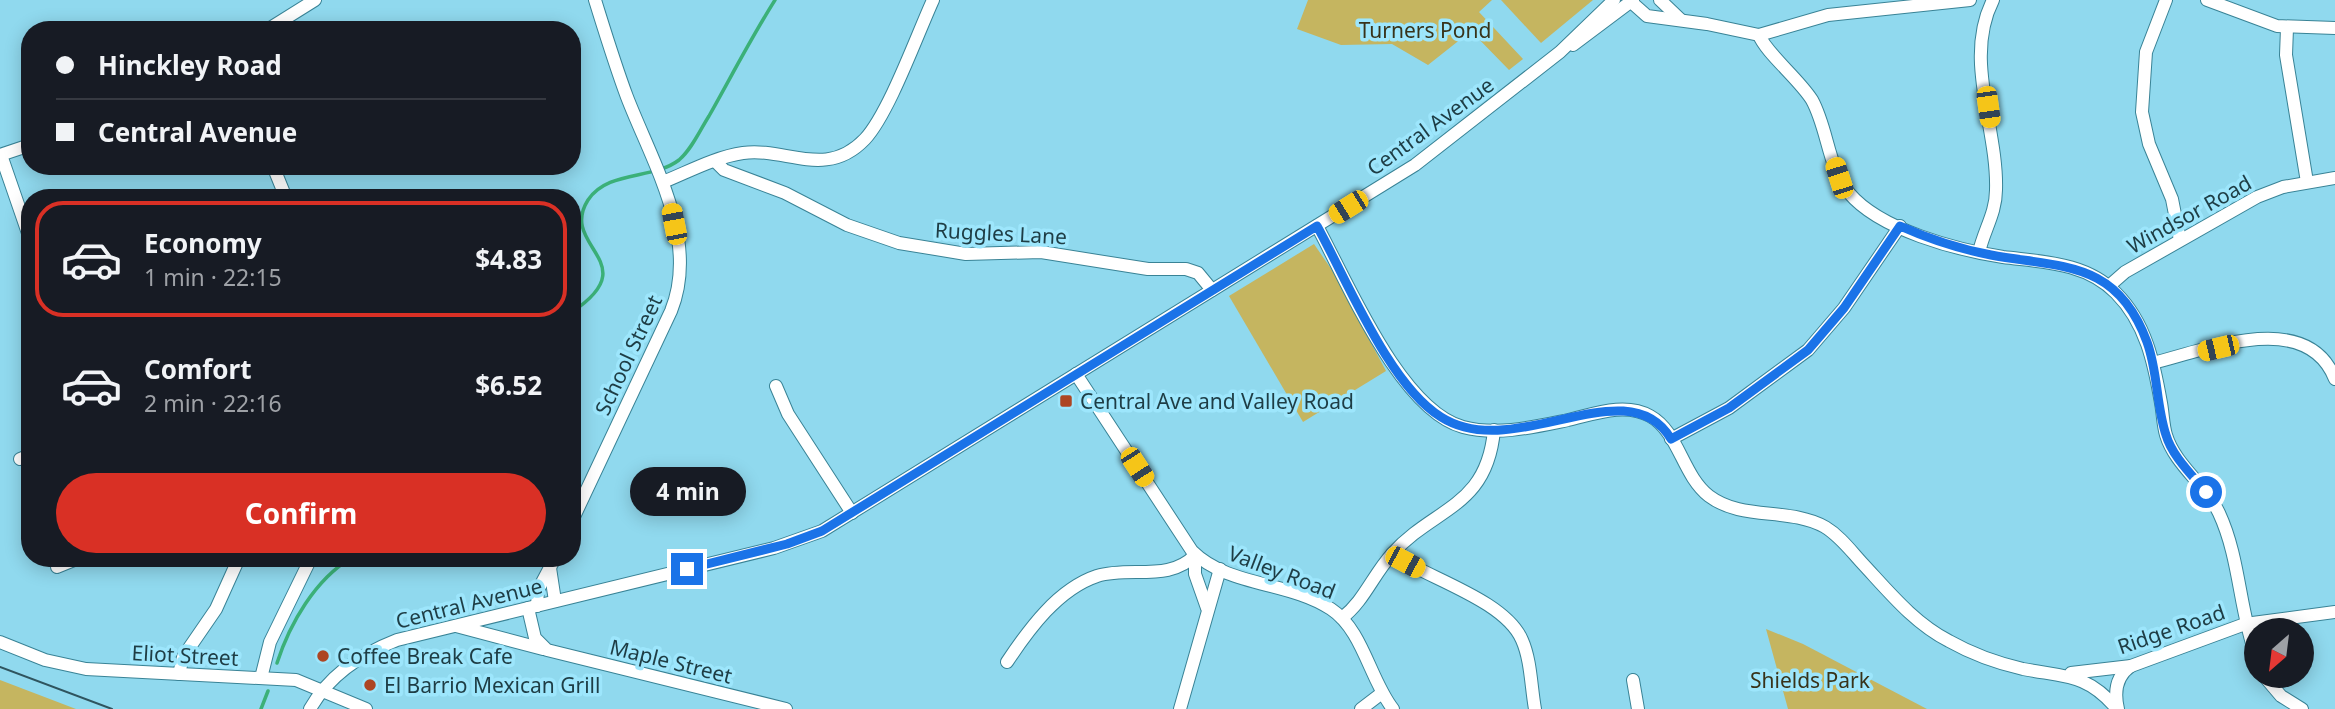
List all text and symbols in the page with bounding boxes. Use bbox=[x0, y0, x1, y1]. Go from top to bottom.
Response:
park label: Turners Pond bbox=[1359, 16, 1491, 44]
text: Hinckley Road bbox=[98, 47, 282, 83]
street label: Central Avenue bbox=[1361, 70, 1499, 182]
car bbox=[1975, 85, 2002, 129]
text: Central Avenue bbox=[98, 114, 297, 150]
car bbox=[1823, 155, 1856, 201]
street label: Windsor Road bbox=[2122, 168, 2256, 260]
car bbox=[1325, 187, 1372, 227]
car bbox=[660, 201, 689, 247]
street label: Ruggles Lane bbox=[934, 216, 1068, 250]
text: Economy bbox=[144, 225, 262, 261]
icon: car bbox=[60, 228, 123, 291]
text: $4.83 bbox=[475, 241, 542, 277]
text: 1 min · 22:15 bbox=[144, 261, 282, 293]
street label: School Street bbox=[588, 290, 668, 420]
car bbox=[2196, 333, 2241, 363]
text: Comfort bbox=[144, 351, 252, 387]
icon: car bbox=[60, 354, 123, 417]
text: $6.52 bbox=[475, 367, 542, 403]
text: 2 min · 22:16 bbox=[144, 387, 282, 419]
place label: Central Ave and Valley Road bbox=[1080, 387, 1354, 415]
marker: Central Ave and Valley Road bbox=[1058, 393, 1074, 409]
car bbox=[1117, 444, 1158, 490]
callout: 4 min bbox=[629, 468, 745, 516]
button: Confirm bbox=[56, 473, 546, 553]
text: 4 min bbox=[656, 475, 720, 507]
route start bbox=[2190, 476, 2222, 508]
street label: Valley Road bbox=[1224, 539, 1340, 605]
car bbox=[1382, 543, 1429, 581]
route end bbox=[671, 553, 703, 585]
street label: Central Avenue bbox=[393, 571, 545, 635]
street label: Ridge Road bbox=[2113, 598, 2229, 660]
north arrow bbox=[2244, 618, 2314, 688]
map controls bbox=[2244, 618, 2314, 688]
street label: Maple Street bbox=[607, 632, 735, 690]
street label: Eliot Street bbox=[131, 638, 240, 672]
place label: Coffee Break Cafe bbox=[337, 642, 513, 670]
marker: Coffee Break Cafe bbox=[315, 648, 331, 664]
park label: Shields Park bbox=[1750, 666, 1871, 694]
place label: El Barrio Mexican Grill bbox=[384, 671, 600, 699]
marker: El Barrio Mexican Grill bbox=[362, 677, 378, 693]

